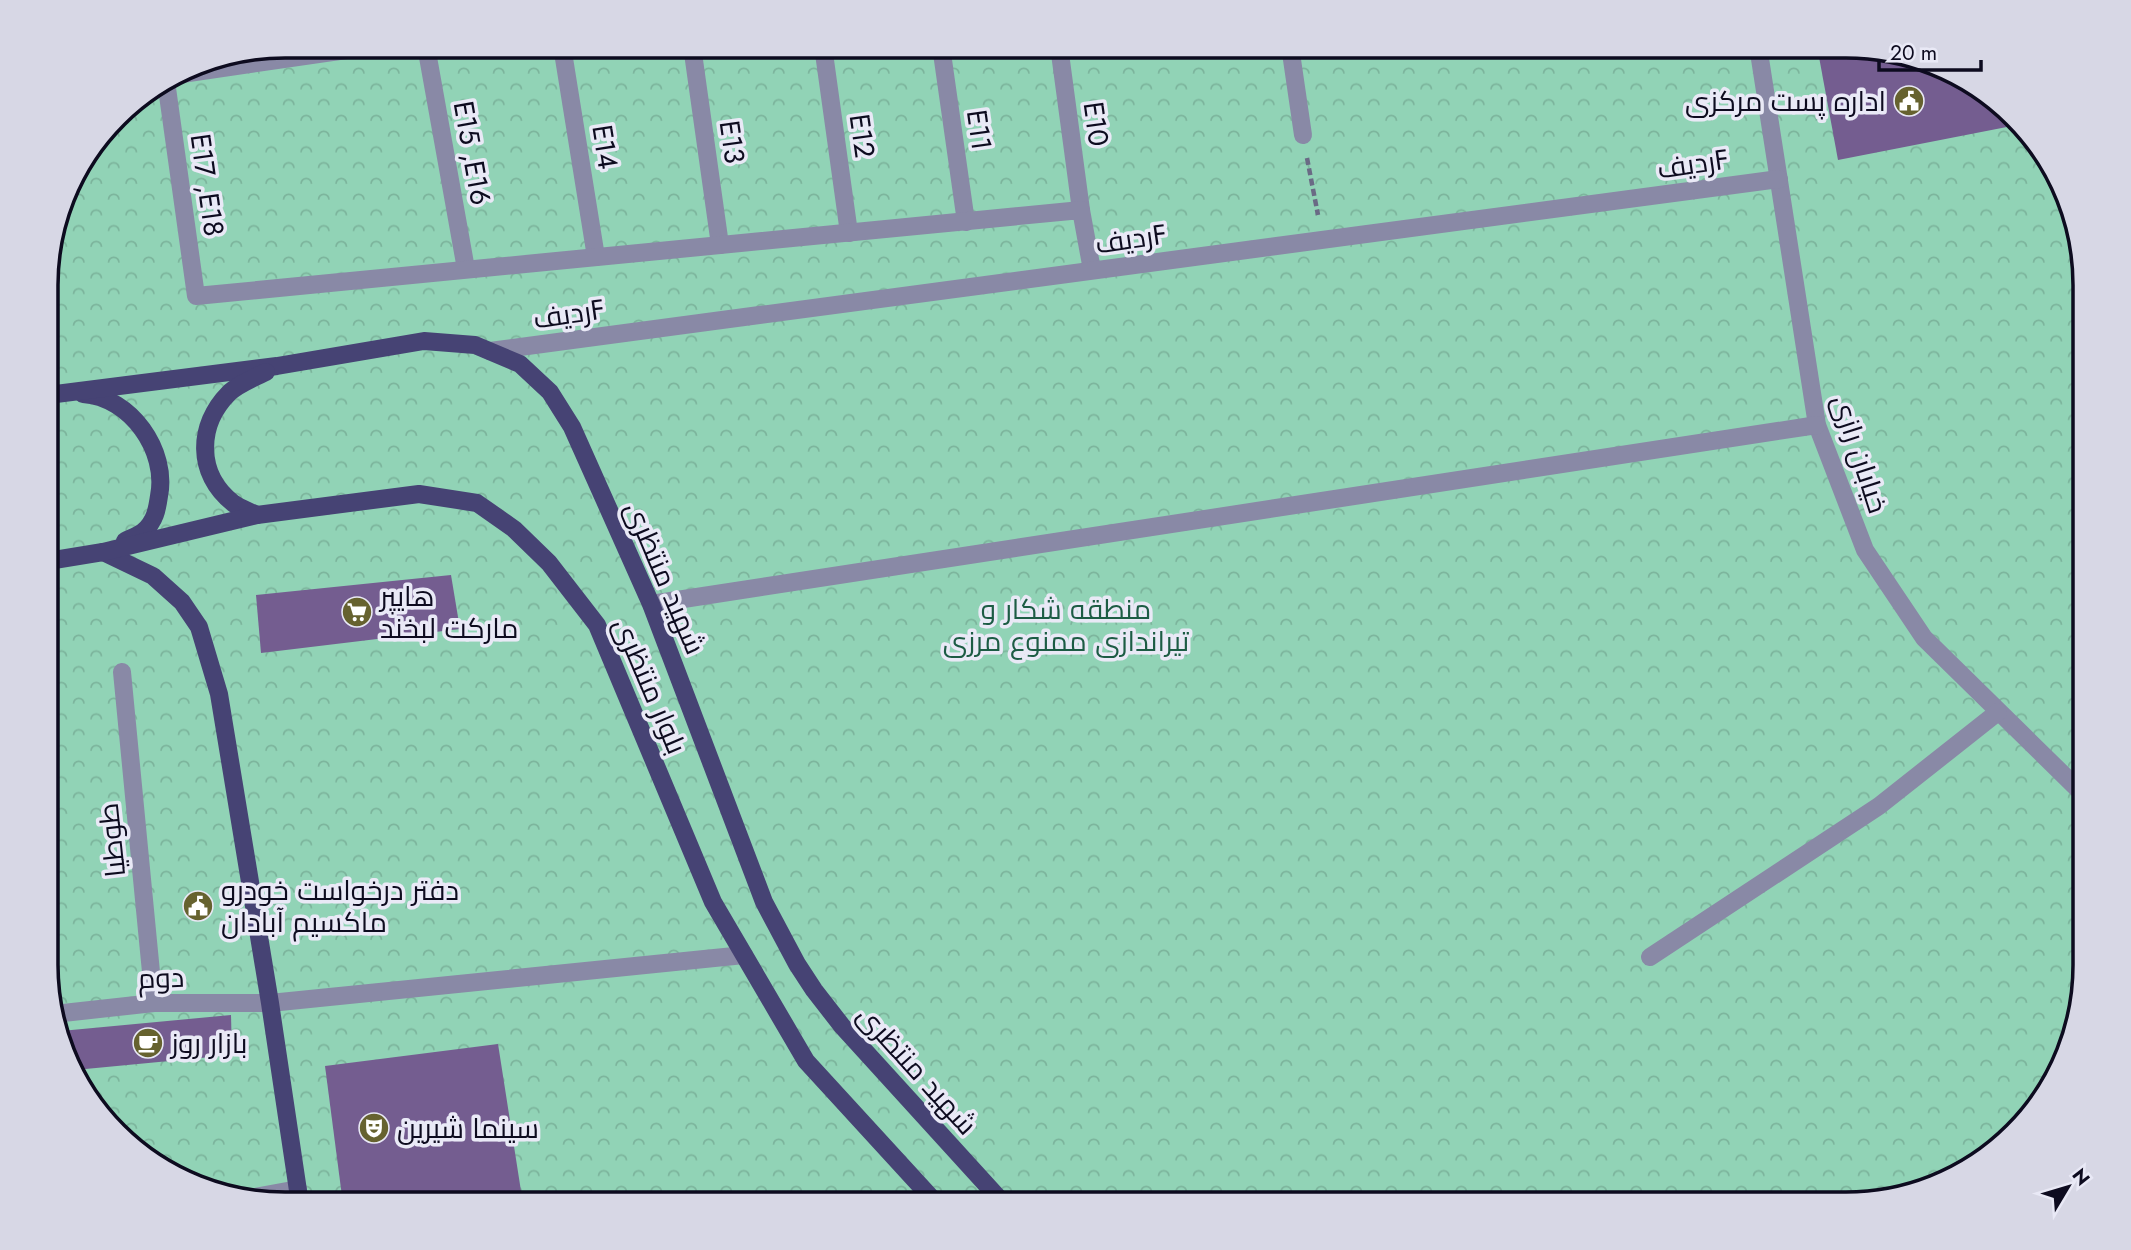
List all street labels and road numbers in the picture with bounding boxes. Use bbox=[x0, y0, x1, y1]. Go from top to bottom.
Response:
street label: E15 ,E16 bbox=[443, 98, 501, 208]
street label: E10 bbox=[1073, 99, 1119, 149]
street label: E11 bbox=[956, 107, 1002, 153]
street label: E12 bbox=[839, 111, 885, 161]
street label: E13 bbox=[709, 118, 755, 166]
street label: E14 bbox=[581, 122, 629, 172]
street label: E17 ,E18 bbox=[180, 131, 234, 239]
street label: ردیفF bbox=[1655, 139, 1731, 189]
street label: ردیفF bbox=[1093, 214, 1169, 264]
street label: ردیفF bbox=[531, 289, 607, 339]
street label: خیابان رازی bbox=[1822, 390, 1898, 518]
street label: شهید منتظری bbox=[614, 495, 716, 661]
street label: بلوار منتظری bbox=[603, 612, 697, 760]
street label: طوطیا bbox=[88, 801, 136, 879]
street label: دوم bbox=[137, 957, 185, 999]
street label: شهید منتظری bbox=[848, 996, 986, 1144]

